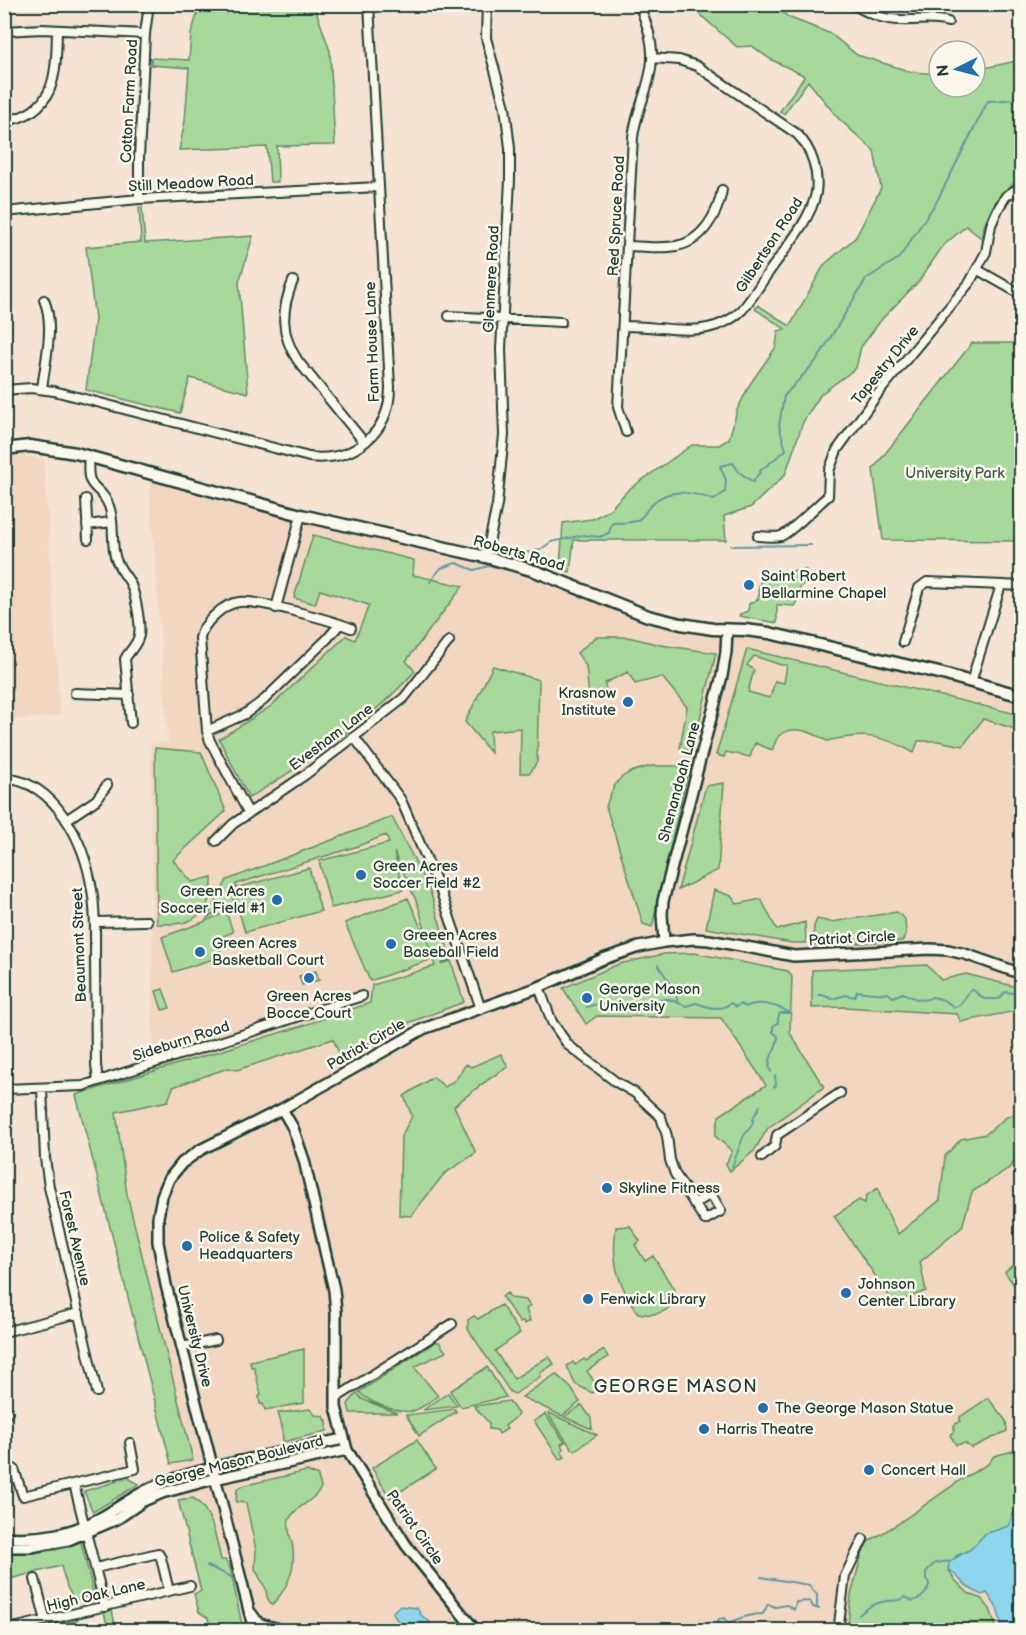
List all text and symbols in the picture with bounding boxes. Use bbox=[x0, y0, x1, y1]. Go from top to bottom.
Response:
street label: Cotton Farm Road bbox=[117, 39, 142, 163]
north arrow bbox=[927, 39, 987, 99]
text: N bbox=[933, 63, 954, 77]
street label: Red Spruce Road bbox=[604, 155, 629, 277]
street label: Still Meadow Road bbox=[128, 171, 254, 196]
street label: Gilbertson Road bbox=[731, 194, 807, 297]
street label: Glenmere Road bbox=[479, 225, 504, 333]
street label: Farm House Lane bbox=[361, 281, 384, 403]
street label: Tapestry Drive bbox=[848, 322, 923, 409]
park label: University Park bbox=[905, 464, 1005, 483]
street label: Roberts Road bbox=[471, 531, 567, 576]
place label: Saint Robert Bellarmine Chapel bbox=[761, 567, 886, 603]
marker: Saint Robert Bellarmine Chapel bbox=[742, 578, 756, 592]
place label: Krasnow Institute bbox=[558, 684, 616, 720]
marker: Krasnow Institute bbox=[621, 695, 635, 709]
street label: Evesham Lane bbox=[285, 700, 377, 775]
street label: Shenandoah Lane bbox=[654, 720, 705, 844]
place label: Green Acres Soccer Field #2 bbox=[373, 857, 481, 893]
marker: Green Acres Soccer Field #2 bbox=[354, 868, 368, 882]
place label: Green Acres Soccer Field #1 bbox=[160, 882, 266, 918]
street label: Beaumont Street bbox=[68, 887, 91, 1003]
marker: Green Acres Soccer Field #1 bbox=[270, 893, 284, 907]
place label: Greeen Acres Baseball Field bbox=[403, 926, 499, 962]
street label: Patriot Circle bbox=[808, 927, 896, 950]
place label: Green Acres Basketball Court bbox=[212, 934, 324, 970]
marker: Greeen Acres Baseball Field bbox=[384, 937, 398, 951]
marker: Green Acres Basketball Court bbox=[193, 945, 207, 959]
marker: Green Acres Bocce Court bbox=[302, 971, 316, 985]
place label: George Mason University bbox=[599, 980, 700, 1016]
place label: Green Acres Bocce Court bbox=[266, 987, 352, 1023]
marker: George Mason University bbox=[580, 991, 594, 1005]
street label: Patriot Circle bbox=[324, 1014, 409, 1074]
street label: Sideburn Road bbox=[130, 1017, 232, 1066]
place label: Skyline Fitness bbox=[619, 1179, 721, 1198]
marker: Skyline Fitness bbox=[600, 1181, 614, 1195]
street label: Forest Avenue bbox=[54, 1188, 95, 1288]
place label: Police & Safety Headquarters bbox=[199, 1228, 300, 1264]
marker: Police & Safety Headquarters bbox=[180, 1239, 194, 1253]
place label: Johnson Center Library bbox=[858, 1275, 956, 1311]
street label: University Drive bbox=[173, 1283, 216, 1389]
marker: Johnson Center Library bbox=[839, 1286, 853, 1300]
place label: Fenwick Library bbox=[600, 1290, 706, 1309]
marker: Fenwick Library bbox=[581, 1292, 595, 1306]
district label: GEORGE MASON bbox=[594, 1376, 758, 1397]
place label: The George Mason Statue bbox=[775, 1399, 953, 1418]
marker: The George Mason Statue bbox=[756, 1401, 770, 1415]
place label: Harris Theatre bbox=[716, 1420, 814, 1439]
marker: Harris Theatre bbox=[697, 1422, 711, 1436]
street label: George Mason Boulevard bbox=[153, 1431, 326, 1492]
place label: Concert Hall bbox=[881, 1461, 966, 1480]
marker: Concert Hall bbox=[862, 1463, 876, 1477]
street label: Patriot Circle bbox=[382, 1486, 447, 1569]
street label: High Oak Lane bbox=[45, 1575, 147, 1616]

